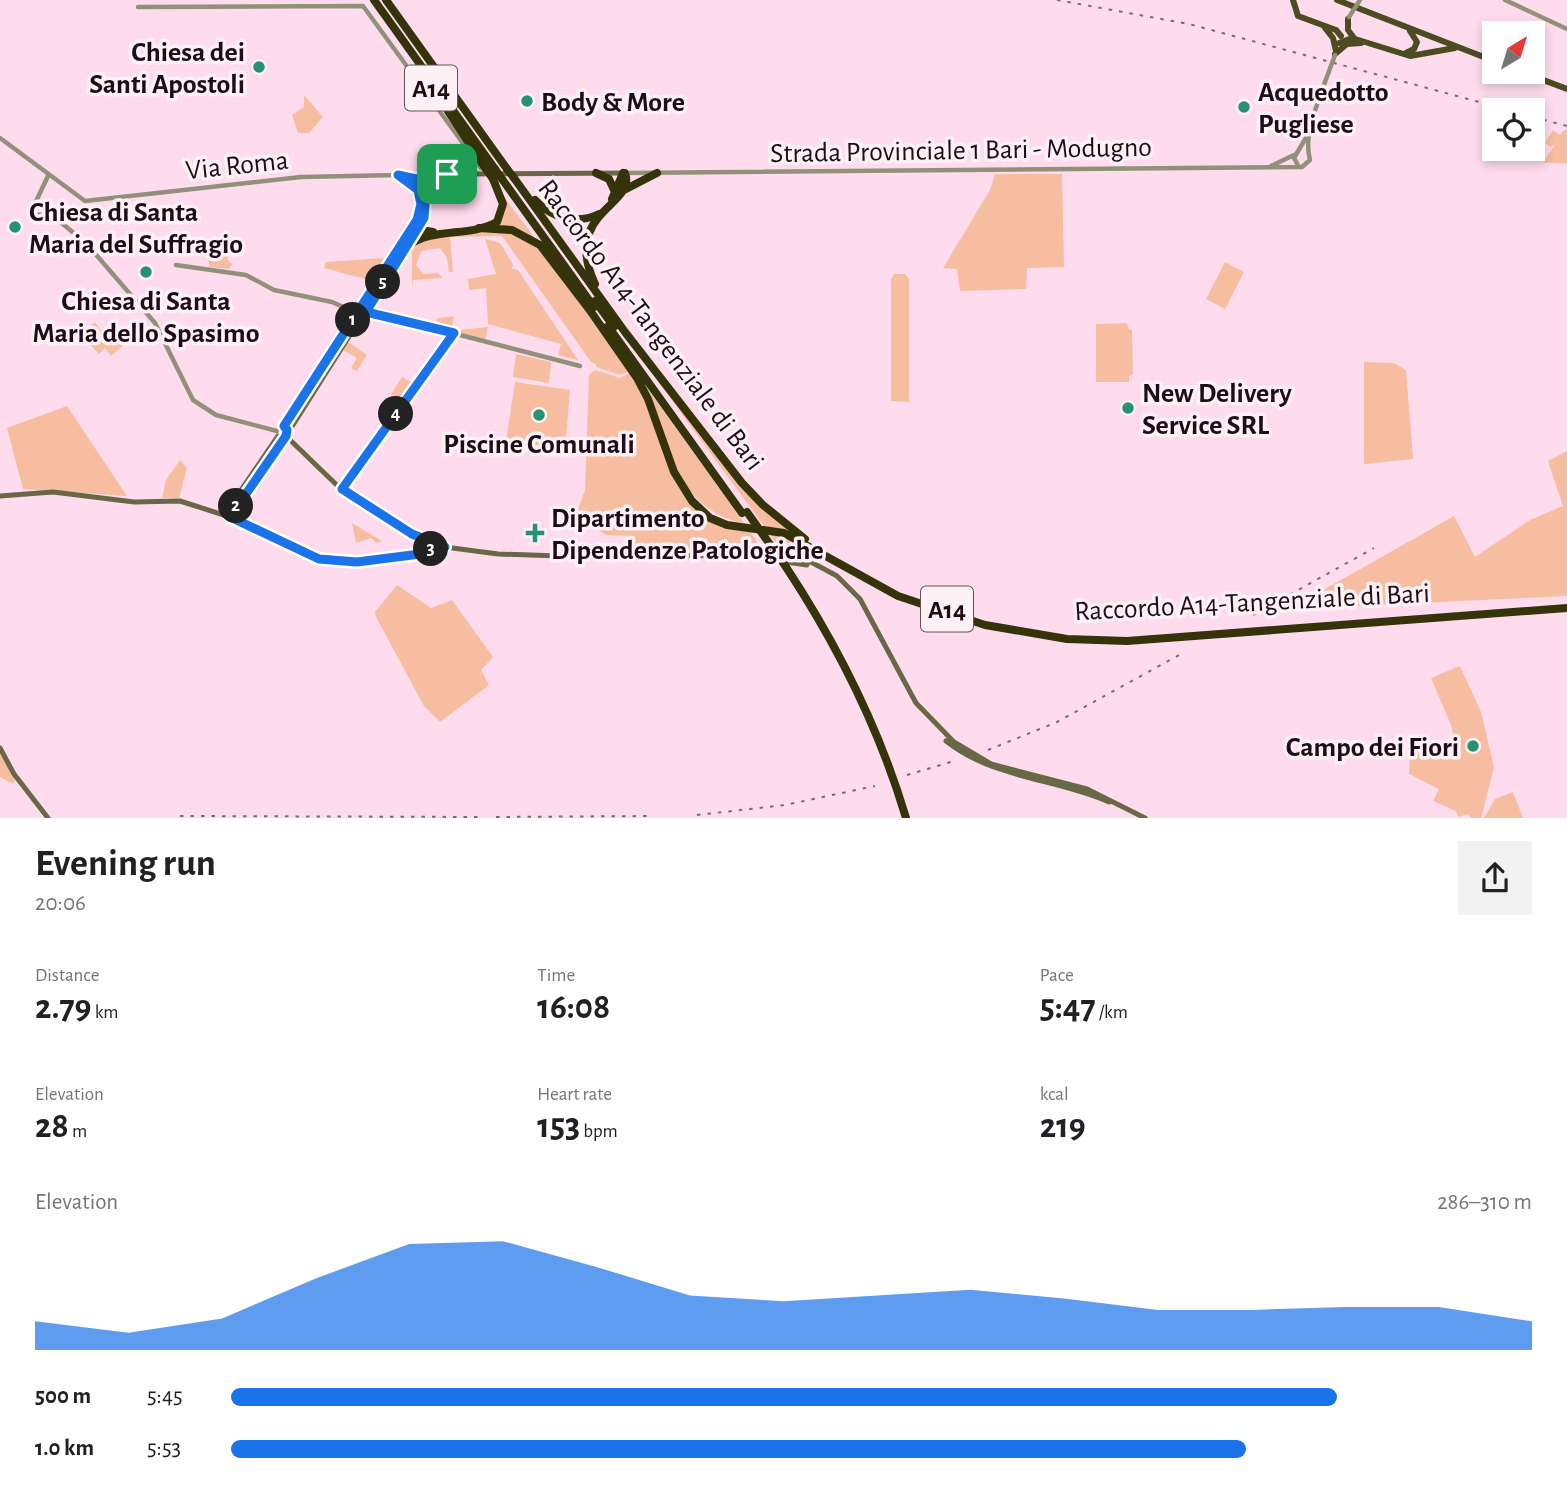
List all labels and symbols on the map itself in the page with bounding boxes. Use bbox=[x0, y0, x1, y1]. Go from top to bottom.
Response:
north arrow bbox=[1482, 21, 1545, 84]
place label: Chiesa dei Santi Apostoli bbox=[89, 39, 245, 99]
marker: Chiesa dei Santi Apostoli bbox=[251, 59, 267, 75]
road number: A14 bbox=[405, 66, 457, 110]
place label: Acquedotto Pugliese bbox=[1258, 79, 1389, 139]
place label: Body & More bbox=[541, 89, 685, 117]
marker: Body & More bbox=[519, 93, 535, 109]
marker: Acquedotto Pugliese bbox=[1236, 99, 1252, 115]
street label: Strada Provinciale 1 Bari - Modugno bbox=[770, 134, 1152, 168]
pin bbox=[417, 144, 477, 204]
street label: Via Roma bbox=[184, 147, 290, 185]
street label: Raccordo A14-Tangenziale di Bari bbox=[532, 175, 769, 476]
place label: Chiesa di Santa Maria del Suffragio bbox=[29, 199, 243, 259]
marker: Chiesa di Santa Maria del Suffragio bbox=[7, 219, 23, 235]
marker: Chiesa di Santa Maria dello Spasimo bbox=[138, 264, 154, 280]
pin: 5 bbox=[366, 264, 400, 300]
place label: Chiesa di Santa Maria dello Spasimo bbox=[32, 288, 260, 348]
pin: 1 bbox=[336, 302, 370, 338]
place label: New Delivery Service SRL bbox=[1142, 380, 1292, 440]
pin: 4 bbox=[378, 396, 414, 432]
marker: New Delivery Service SRL bbox=[1120, 400, 1136, 416]
marker: Piscine Comunali bbox=[531, 407, 547, 423]
place label: Piscine Comunali bbox=[443, 431, 635, 459]
pin: 2 bbox=[218, 489, 254, 524]
place label: Dipartimento Dipendenze Patologiche bbox=[551, 505, 824, 565]
marker: Dipartimento Dipendenze Patologiche bbox=[525, 523, 545, 543]
pin: 3 bbox=[414, 532, 448, 566]
street label: Raccordo A14-Tangenziale di Bari bbox=[1074, 580, 1430, 626]
road number: A14 bbox=[921, 586, 973, 632]
place label: Campo dei Fiori bbox=[1286, 734, 1459, 762]
marker: Campo dei Fiori bbox=[1465, 738, 1481, 754]

